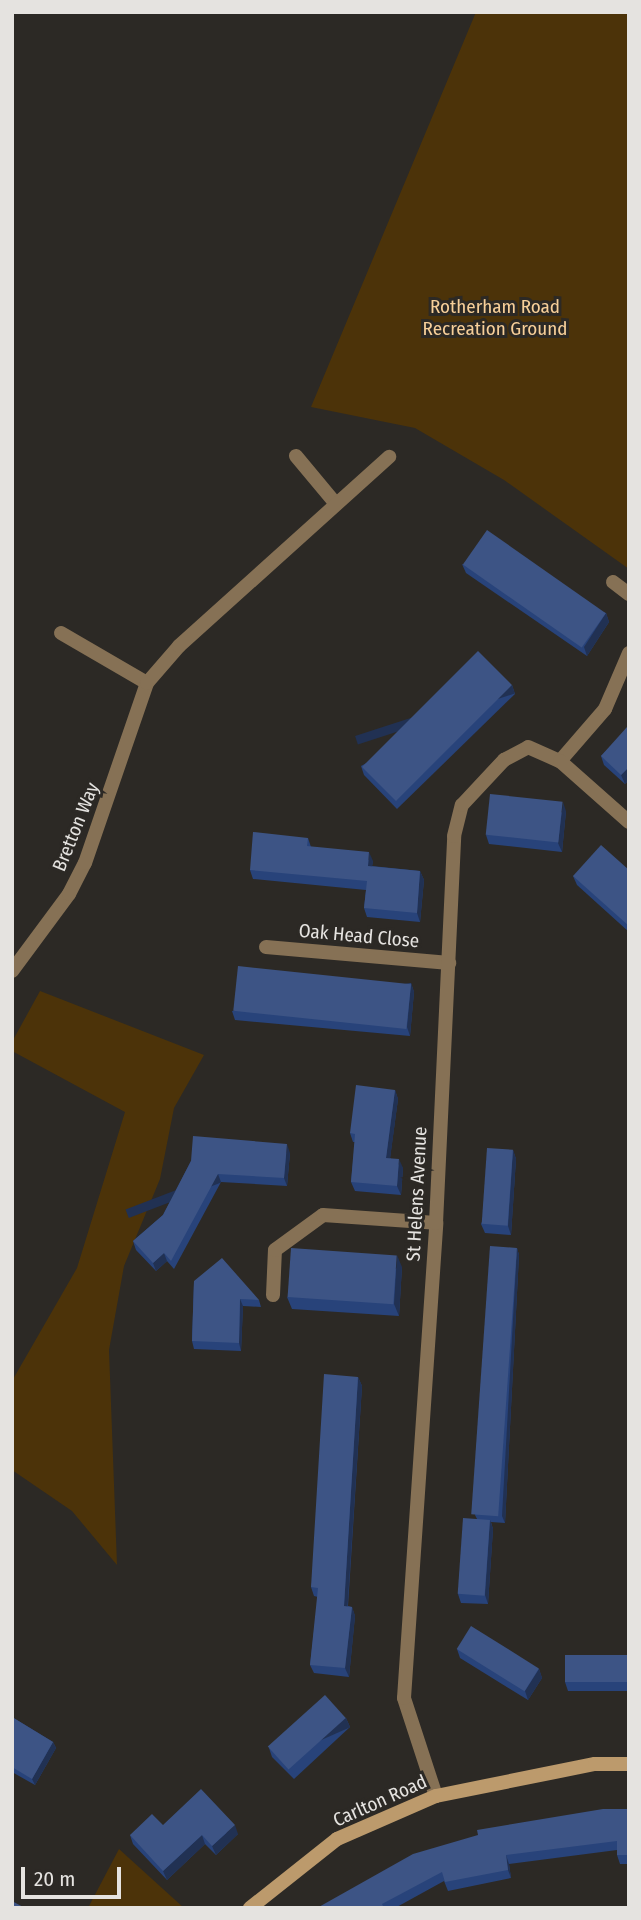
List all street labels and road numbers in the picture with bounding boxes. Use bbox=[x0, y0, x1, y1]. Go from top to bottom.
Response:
street label: Bretton Way bbox=[48, 779, 104, 875]
street label: Oak Head Close bbox=[298, 919, 420, 953]
street label: St Helens Avenue bbox=[402, 1126, 432, 1262]
street label: Carlton Road bbox=[330, 1770, 430, 1832]

